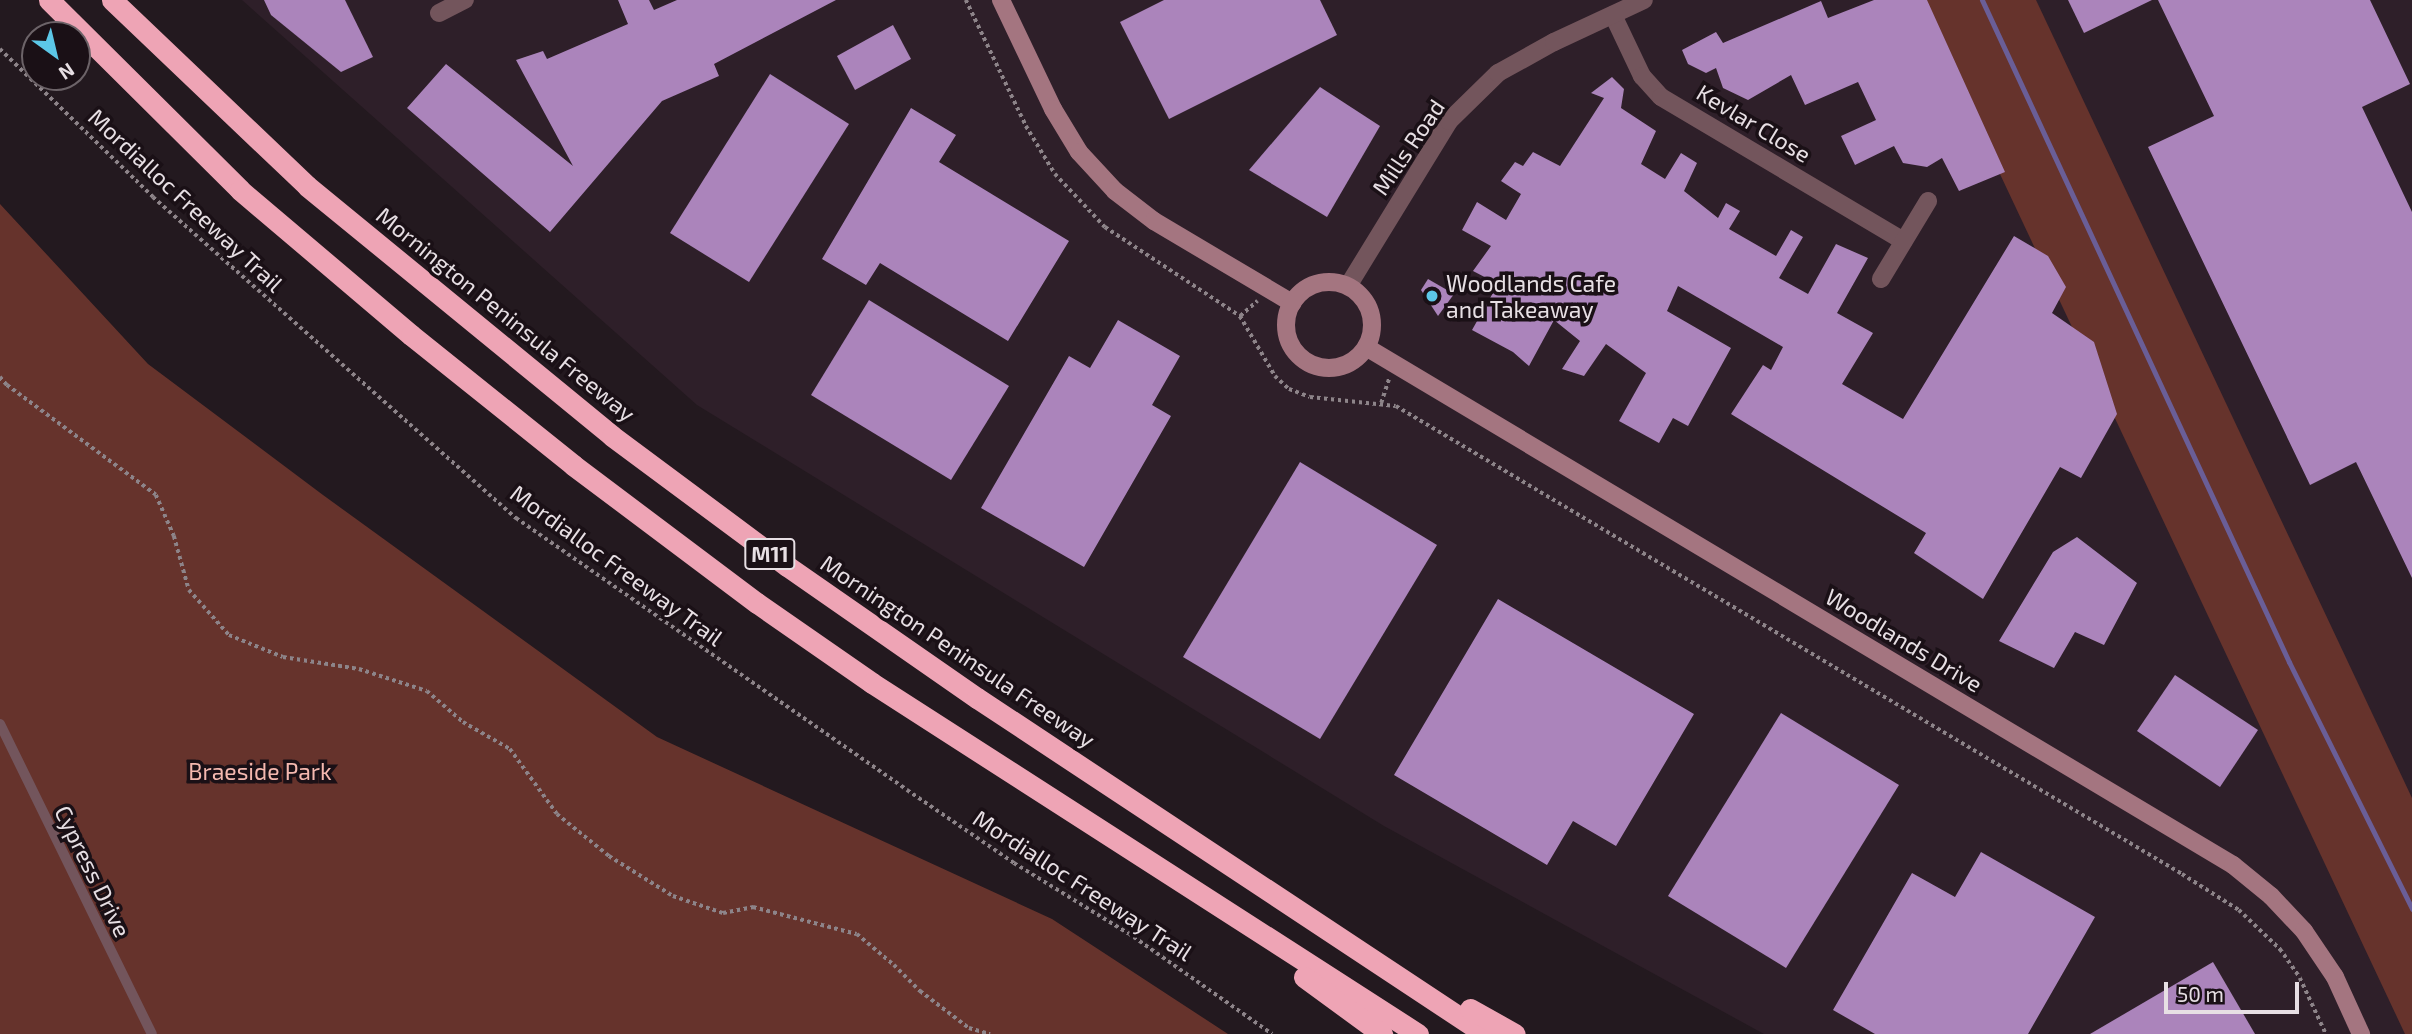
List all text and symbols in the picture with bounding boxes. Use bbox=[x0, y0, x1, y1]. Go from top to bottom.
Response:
north arrow bbox=[21, 21, 91, 91]
text: N bbox=[55, 59, 79, 86]
street label: Kevlar Close bbox=[1692, 78, 1816, 168]
street label: Mills Road bbox=[1366, 94, 1450, 200]
street label: Mordialloc Freeway Trail bbox=[83, 102, 289, 298]
street label: Mornington Peninsula Freeway bbox=[371, 201, 641, 427]
place label: Woodlands Cafe and Takeaway bbox=[1446, 269, 1616, 323]
marker: Woodlands Cafe and Takeaway bbox=[1424, 288, 1440, 304]
street label: Mordialloc Freeway Trail bbox=[505, 478, 729, 652]
road number: M11 bbox=[744, 536, 796, 572]
street label: Mornington Peninsula Freeway bbox=[816, 549, 1100, 753]
street label: Woodlands Drive bbox=[1821, 582, 1987, 698]
park label: Braeside Park bbox=[188, 757, 332, 785]
street label: Cypress Drive bbox=[49, 801, 137, 941]
street label: Mordialloc Freeway Trail bbox=[968, 803, 1198, 967]
scale bar bbox=[2167, 968, 2302, 1012]
text: 50 m bbox=[2177, 981, 2224, 1006]

